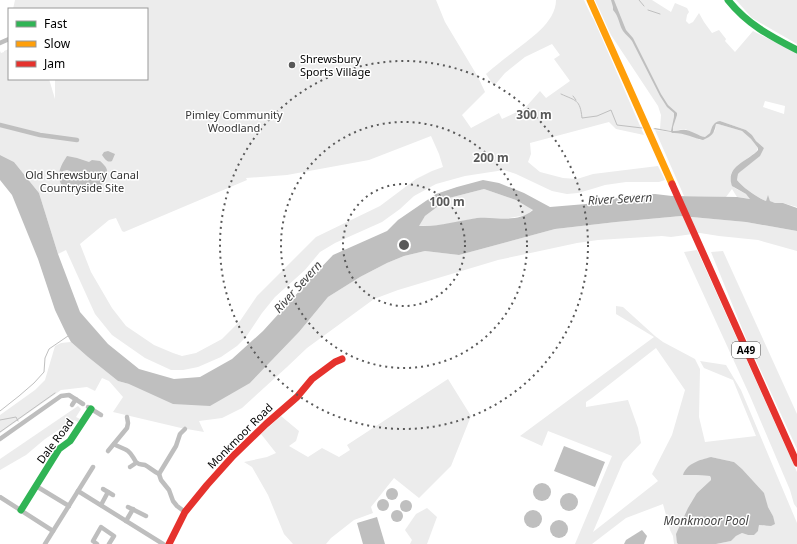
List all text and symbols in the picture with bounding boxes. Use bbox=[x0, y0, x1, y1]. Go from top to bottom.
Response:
legend bbox=[8, 8, 148, 80]
text: Fast bbox=[44, 15, 68, 32]
text: Slow bbox=[44, 35, 71, 52]
place label: Shrewsbury Sports Village bbox=[300, 51, 370, 79]
text: Jam bbox=[43, 55, 65, 72]
marker: Shrewsbury Sports Village bbox=[287, 60, 297, 70]
text: 300 m bbox=[516, 106, 552, 123]
park label: Pimley Community Woodland bbox=[185, 107, 283, 135]
text: 200 m bbox=[473, 149, 509, 166]
park label: Old Shrewsbury Canal Countryside Site bbox=[25, 167, 139, 195]
water label: River Severn bbox=[587, 188, 653, 209]
text: 100 m bbox=[429, 193, 465, 210]
centre of rings bbox=[397, 238, 411, 252]
water label: River Severn bbox=[270, 257, 326, 316]
road number: A49 bbox=[732, 342, 760, 358]
street label: Monkmoor Road bbox=[204, 400, 276, 472]
street label: Dale Road bbox=[33, 415, 76, 466]
water label: Monkmoor Pool bbox=[663, 512, 749, 529]

